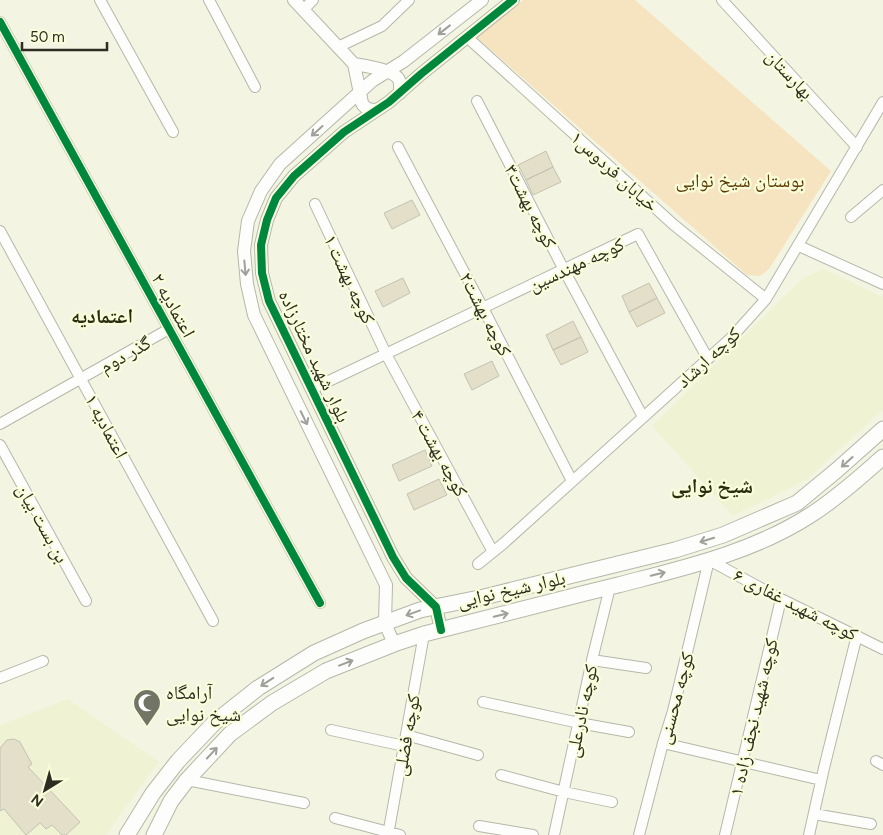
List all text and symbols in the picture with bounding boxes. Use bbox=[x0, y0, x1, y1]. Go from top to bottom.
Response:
scale bar bbox=[22, 20, 108, 52]
one-way arrow bbox=[438, 25, 451, 36]
text: 50 m bbox=[30, 28, 65, 46]
street label: بهارستان bbox=[761, 45, 818, 104]
one-way arrow bbox=[310, 125, 323, 137]
street label: خیابان فردوس۱ bbox=[566, 126, 663, 217]
street label: کوچه بهشت۳ bbox=[500, 160, 562, 252]
park label: بوستان شیخ نوایی bbox=[676, 169, 805, 193]
street label: کوچه بهشت ۱ bbox=[319, 231, 380, 328]
street label: کوچه مهندسین bbox=[525, 232, 628, 297]
one-way arrow bbox=[241, 260, 250, 276]
street label: کوچه بهشت۲ bbox=[455, 268, 517, 360]
street label: اعتمادیه ۲ bbox=[147, 269, 201, 341]
street label: بلوار شهید مختارزاده bbox=[274, 286, 355, 426]
district label: اعتمادیه bbox=[71, 304, 133, 328]
street label: کوچه ارشاد bbox=[672, 322, 745, 393]
street label: گذر دوم bbox=[96, 331, 156, 380]
street label: اعتمادیه ۱ bbox=[80, 390, 133, 462]
street label: کوچه بهشت ۴ bbox=[406, 406, 473, 501]
one-way arrow bbox=[300, 410, 309, 425]
one-way arrow bbox=[840, 456, 853, 468]
district label: شیخ نوایی bbox=[671, 474, 753, 499]
street label: بن بست بیان bbox=[11, 480, 74, 567]
one-way arrow bbox=[699, 536, 715, 545]
street label: کوچه شهید غفاری ۶ bbox=[730, 563, 862, 646]
street label: بلوار شیخ نوایی bbox=[455, 566, 568, 614]
one-way arrow bbox=[650, 569, 666, 579]
one-way arrow bbox=[406, 608, 422, 618]
one-way arrow bbox=[492, 610, 508, 619]
street label: کوچه شهید نجف زاده ۱ bbox=[724, 636, 783, 798]
street label: کوچه محسنی bbox=[652, 649, 699, 747]
one-way arrow bbox=[338, 658, 353, 668]
street label: کوچه نادرعلی bbox=[560, 662, 603, 760]
one-way arrow bbox=[261, 678, 275, 688]
place label: آرامگاه شیخ نوایی bbox=[166, 681, 241, 727]
mosque icon: آرامگاه شیخ نوایی bbox=[132, 688, 162, 727]
street label: کوچه فضلی bbox=[388, 692, 425, 778]
one-way arrow bbox=[206, 747, 218, 760]
north arrow bbox=[20, 765, 70, 815]
text: N bbox=[28, 790, 47, 810]

